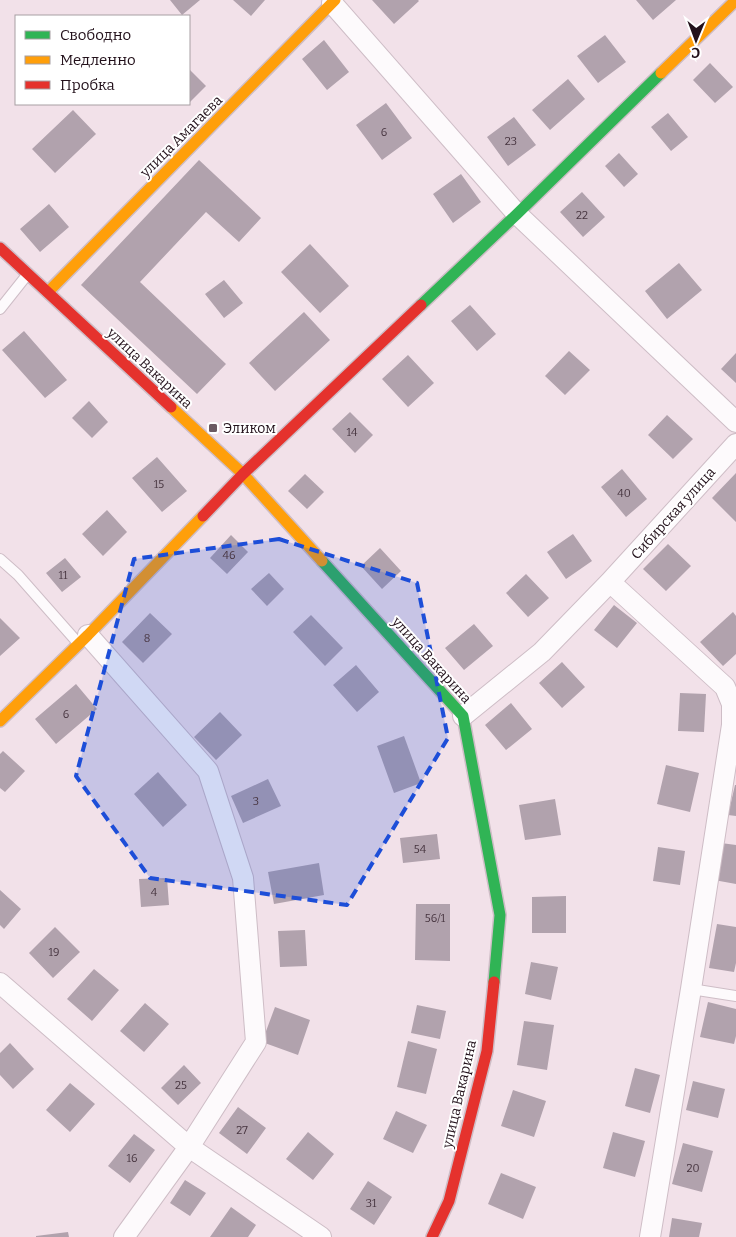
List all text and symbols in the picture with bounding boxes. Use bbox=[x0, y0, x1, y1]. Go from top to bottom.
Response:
legend bbox=[15, 15, 190, 105]
north arrow bbox=[671, 15, 721, 65]
text: Свободно bbox=[60, 26, 131, 44]
text: С bbox=[691, 44, 700, 61]
text: Медленно bbox=[60, 51, 136, 69]
text: Пробка bbox=[60, 76, 115, 94]
street label: улица Амагаева bbox=[136, 92, 226, 182]
house number: 6 bbox=[381, 126, 387, 139]
house number: 23 bbox=[505, 135, 517, 148]
house number: 22 bbox=[576, 209, 588, 222]
street label: улица Вакарина bbox=[103, 324, 196, 412]
place label: Эликом bbox=[223, 420, 276, 437]
marker: Эликом bbox=[207, 422, 219, 434]
house number: 14 bbox=[347, 426, 358, 439]
street label: Сибирская улица bbox=[628, 464, 719, 563]
house number: 15 bbox=[154, 478, 164, 491]
house number: 40 bbox=[617, 487, 631, 500]
house number: 46 bbox=[223, 549, 235, 562]
house number: 11 bbox=[59, 569, 68, 582]
street label: улица Вакарина bbox=[388, 613, 475, 707]
house number: 8 bbox=[144, 632, 150, 645]
house number: 6 bbox=[63, 708, 69, 721]
house number: 3 bbox=[253, 795, 259, 808]
house number: 54 bbox=[414, 843, 427, 856]
house number: 4 bbox=[151, 886, 158, 899]
house number: 56/1 bbox=[425, 912, 446, 925]
house number: 19 bbox=[49, 946, 59, 959]
street label: улица Вакарина bbox=[439, 1038, 480, 1151]
house number: 25 bbox=[175, 1079, 187, 1092]
house number: 27 bbox=[236, 1124, 248, 1137]
house number: 16 bbox=[127, 1152, 137, 1165]
house number: 20 bbox=[686, 1162, 700, 1175]
house number: 31 bbox=[366, 1197, 377, 1210]

